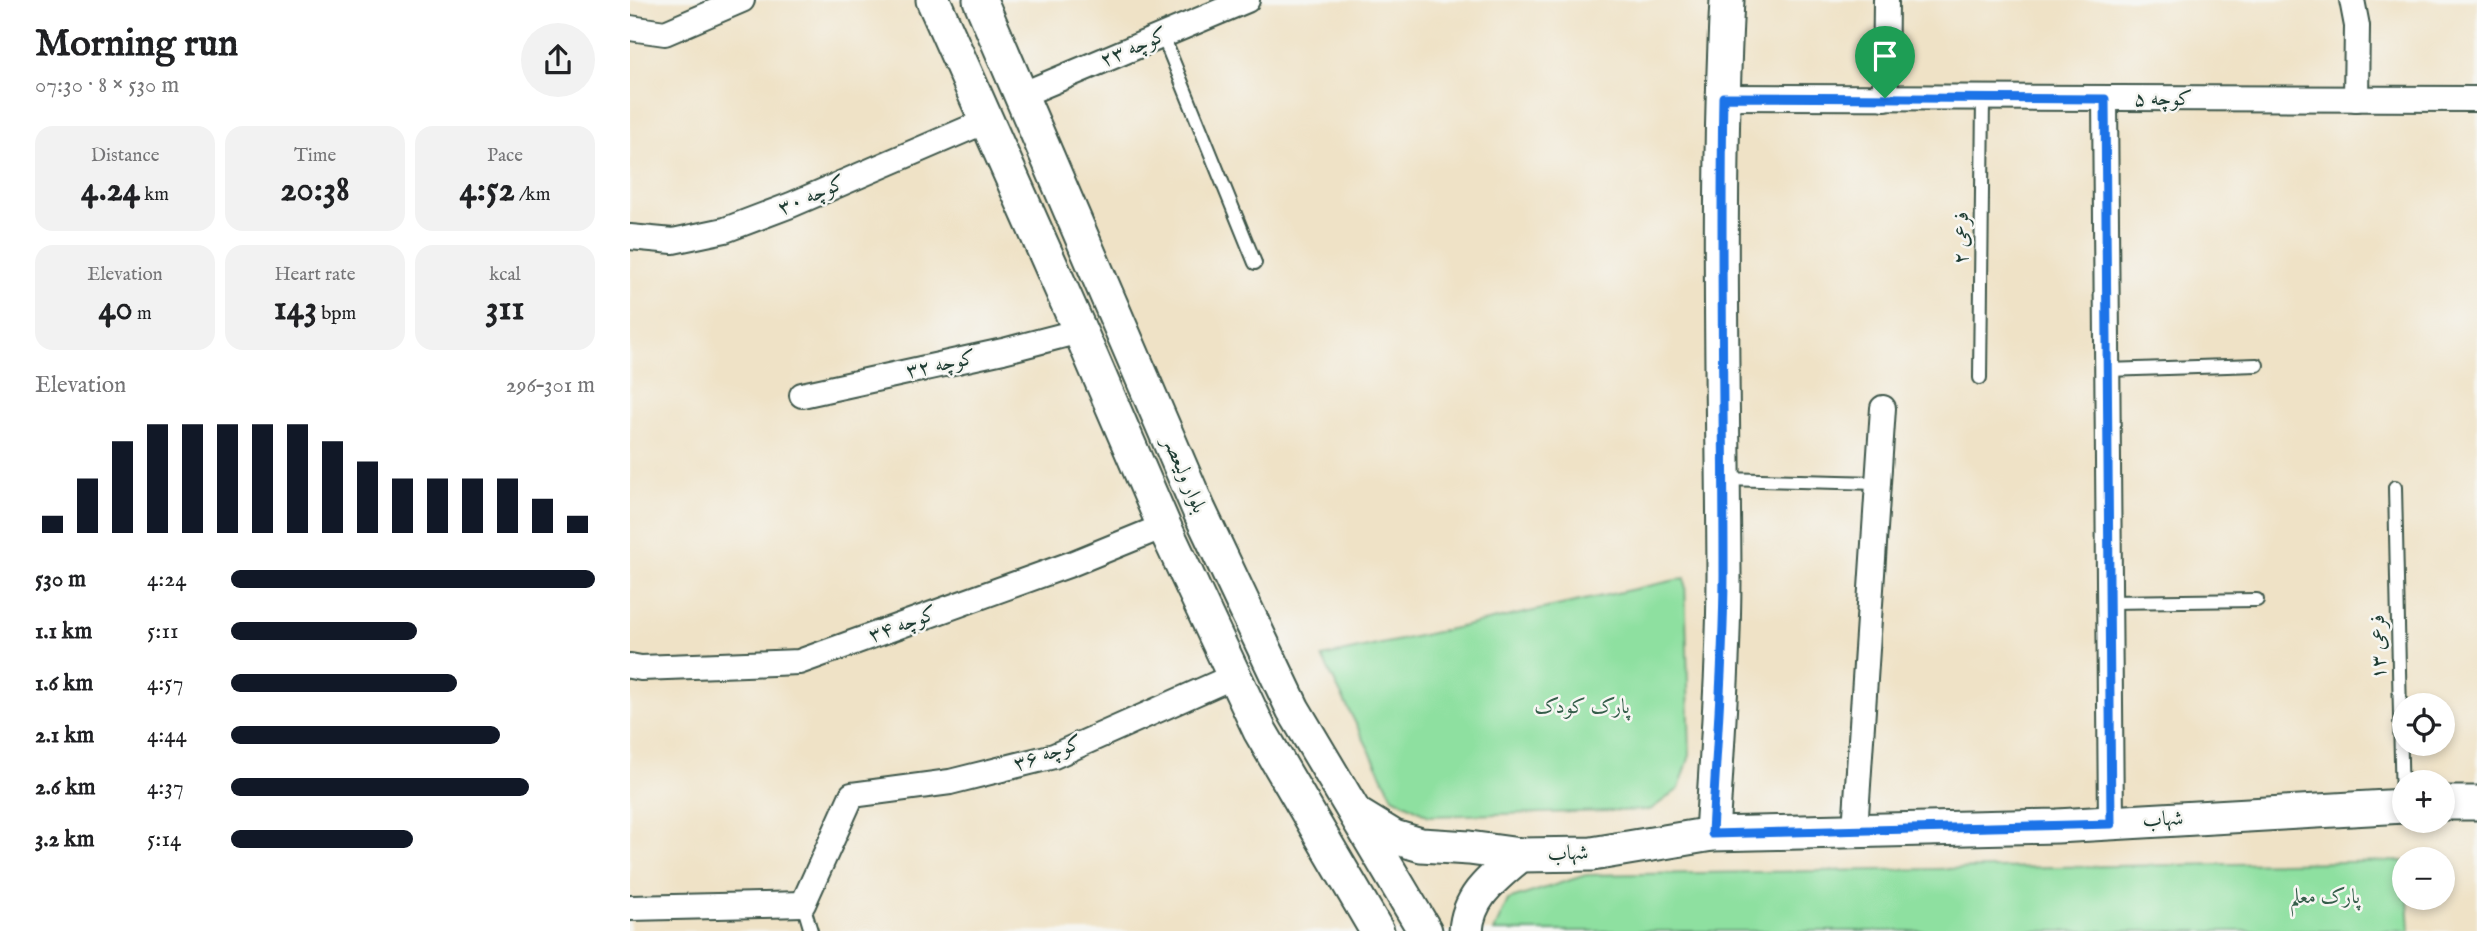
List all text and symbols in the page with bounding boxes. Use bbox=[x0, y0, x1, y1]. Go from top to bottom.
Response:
text: Morning run bbox=[35, 21, 238, 69]
street label: کوچه ۲۳ bbox=[1096, 22, 1172, 74]
button: share bbox=[521, 23, 595, 97]
pin bbox=[1855, 26, 1915, 98]
icon: arrive bbox=[1866, 37, 1904, 75]
text: 07:30 · 8 × 530 m bbox=[35, 71, 179, 100]
street label: کوچه ۵ bbox=[2134, 86, 2192, 113]
text: Distance bbox=[91, 144, 159, 168]
text: Time bbox=[294, 144, 336, 168]
text: Pace bbox=[487, 144, 523, 168]
text: 4.24 bbox=[81, 168, 140, 213]
text: 20:38 bbox=[280, 168, 350, 213]
text: 4:52 bbox=[460, 168, 515, 213]
street label: کوچه ۳۰ bbox=[774, 170, 850, 222]
text: km bbox=[140, 183, 169, 207]
text: /km bbox=[515, 183, 550, 207]
street label: فرعی ۲ bbox=[1948, 211, 1976, 265]
text: Elevation bbox=[87, 263, 163, 287]
text: Heart rate bbox=[274, 263, 356, 287]
text: kcal bbox=[489, 263, 521, 287]
text: 40 bbox=[98, 287, 133, 332]
text: 143 bbox=[274, 287, 317, 332]
text: 311 bbox=[485, 287, 525, 332]
text: m bbox=[133, 302, 152, 326]
text: bpm bbox=[317, 302, 356, 326]
street label: کوچه ۳۲ bbox=[903, 344, 979, 386]
text: Elevation bbox=[35, 371, 126, 400]
text: 296–301 m bbox=[506, 371, 595, 400]
street label: بلوار ولیعصر bbox=[1155, 431, 1212, 517]
text: 530 m bbox=[35, 565, 86, 594]
text: 4:24 bbox=[147, 565, 186, 594]
street label: کوچه ۳۴ bbox=[865, 600, 941, 650]
street label: فرعی ۱۳ bbox=[2365, 614, 2393, 680]
text: 1.1 km bbox=[35, 617, 92, 646]
text: 5:11 bbox=[147, 617, 179, 646]
text: 1.6 km bbox=[35, 669, 93, 698]
text: 4:57 bbox=[147, 669, 183, 698]
map controls bbox=[2392, 693, 2455, 910]
button: locate bbox=[2392, 693, 2455, 756]
park label: پارک کودک bbox=[1534, 694, 1631, 721]
text: 2.1 km bbox=[35, 721, 94, 750]
text: 4:44 bbox=[147, 721, 187, 750]
street label: ۳۶ کوچه bbox=[1010, 730, 1086, 778]
button: + bbox=[2392, 770, 2455, 833]
text: 2.6 km bbox=[35, 773, 96, 802]
text: 4:37 bbox=[147, 773, 184, 802]
street label: شهاب bbox=[2142, 805, 2184, 835]
text: 3.2 km bbox=[35, 825, 94, 854]
text: 5:14 bbox=[147, 825, 181, 854]
street label: شهاب bbox=[1547, 840, 1589, 868]
button: − bbox=[2392, 847, 2455, 910]
park label: پارک معلم bbox=[2290, 884, 2361, 917]

